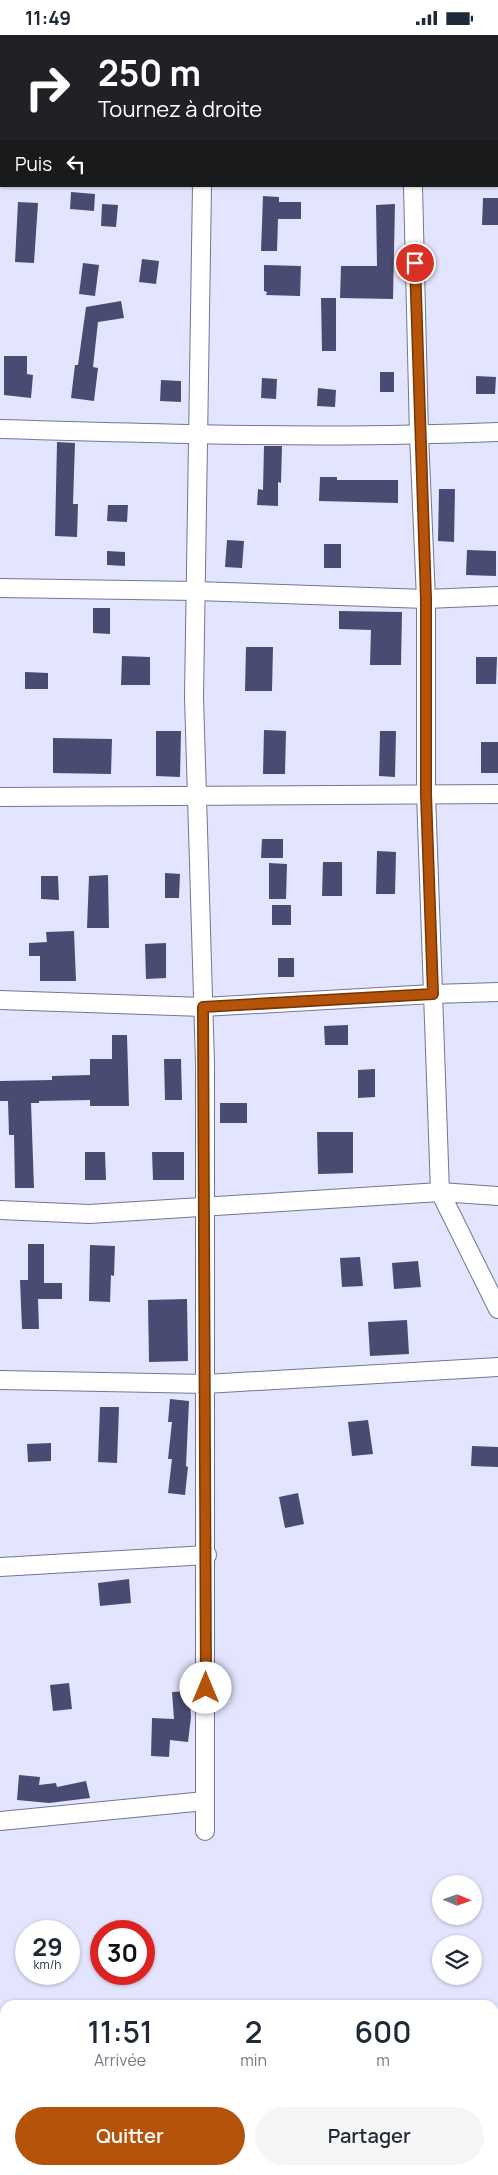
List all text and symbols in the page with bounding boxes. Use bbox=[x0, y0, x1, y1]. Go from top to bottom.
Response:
text: 11:49 bbox=[25, 5, 71, 31]
text: 250 m bbox=[98, 49, 201, 97]
icon: right bbox=[15, 55, 80, 120]
text: Tournez à droite bbox=[98, 94, 262, 124]
icon: left bbox=[62, 150, 90, 178]
text: Puis bbox=[15, 151, 52, 177]
pin bbox=[394, 242, 436, 284]
icon: arrive bbox=[401, 249, 429, 277]
position arrow bbox=[179, 1661, 231, 1713]
north arrow bbox=[432, 1875, 482, 1925]
map controls bbox=[432, 1875, 482, 1985]
speed limit sign: 30 bbox=[90, 1920, 155, 1985]
text: 29 bbox=[32, 1929, 63, 1964]
button: layers bbox=[432, 1935, 482, 1985]
text: km/h bbox=[34, 1956, 61, 1973]
text: 11:51 bbox=[87, 2011, 153, 2052]
text: 2 bbox=[245, 2011, 262, 2052]
text: 600 bbox=[354, 2011, 412, 2052]
text: Arrivée bbox=[94, 2049, 146, 2071]
text: min bbox=[240, 2049, 267, 2071]
text: m bbox=[376, 2049, 390, 2071]
button: Quitter bbox=[15, 2107, 245, 2165]
button: Partager bbox=[255, 2107, 484, 2165]

